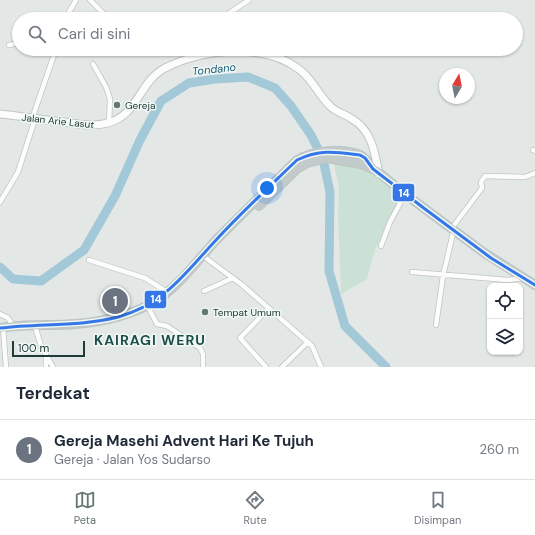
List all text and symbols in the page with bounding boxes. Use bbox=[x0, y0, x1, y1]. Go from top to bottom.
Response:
search box bbox=[12, 12, 523, 56]
icon: search bbox=[26, 23, 48, 45]
text: Cari di sini bbox=[58, 24, 130, 44]
water label: Tondano bbox=[191, 60, 237, 78]
north arrow bbox=[439, 68, 475, 104]
place label: Gereja bbox=[125, 99, 155, 112]
marker: Gereja bbox=[112, 100, 122, 110]
street label: Jalan Arie Lasut bbox=[21, 111, 95, 131]
your location bbox=[257, 178, 277, 198]
line badge: 14 bbox=[392, 183, 415, 202]
text: 14 bbox=[398, 186, 410, 200]
map controls bbox=[487, 283, 523, 355]
button: locate bbox=[487, 283, 523, 319]
pin: 1 bbox=[102, 286, 128, 316]
line badge: 14 bbox=[144, 290, 167, 309]
text: 14 bbox=[150, 292, 162, 306]
place label: Tempat Umum bbox=[213, 306, 281, 319]
marker: Tempat Umum bbox=[200, 307, 210, 317]
button: layers bbox=[487, 319, 523, 355]
district label: KAIRAGI WERU bbox=[94, 331, 206, 349]
scale bar bbox=[12, 339, 85, 358]
text: 100 m bbox=[18, 341, 49, 355]
text: Terdekat bbox=[16, 382, 90, 404]
text: Gereja Masehi Advent Hari Ke Tujuh bbox=[54, 431, 314, 451]
text: 1 bbox=[27, 441, 31, 458]
text: 260 m bbox=[479, 441, 519, 458]
text: Gereja · Jalan Yos Sudarso bbox=[54, 451, 211, 468]
tab: Peta bbox=[74, 489, 96, 527]
tab: Rute bbox=[243, 489, 267, 527]
tab: Disimpan bbox=[414, 489, 461, 527]

